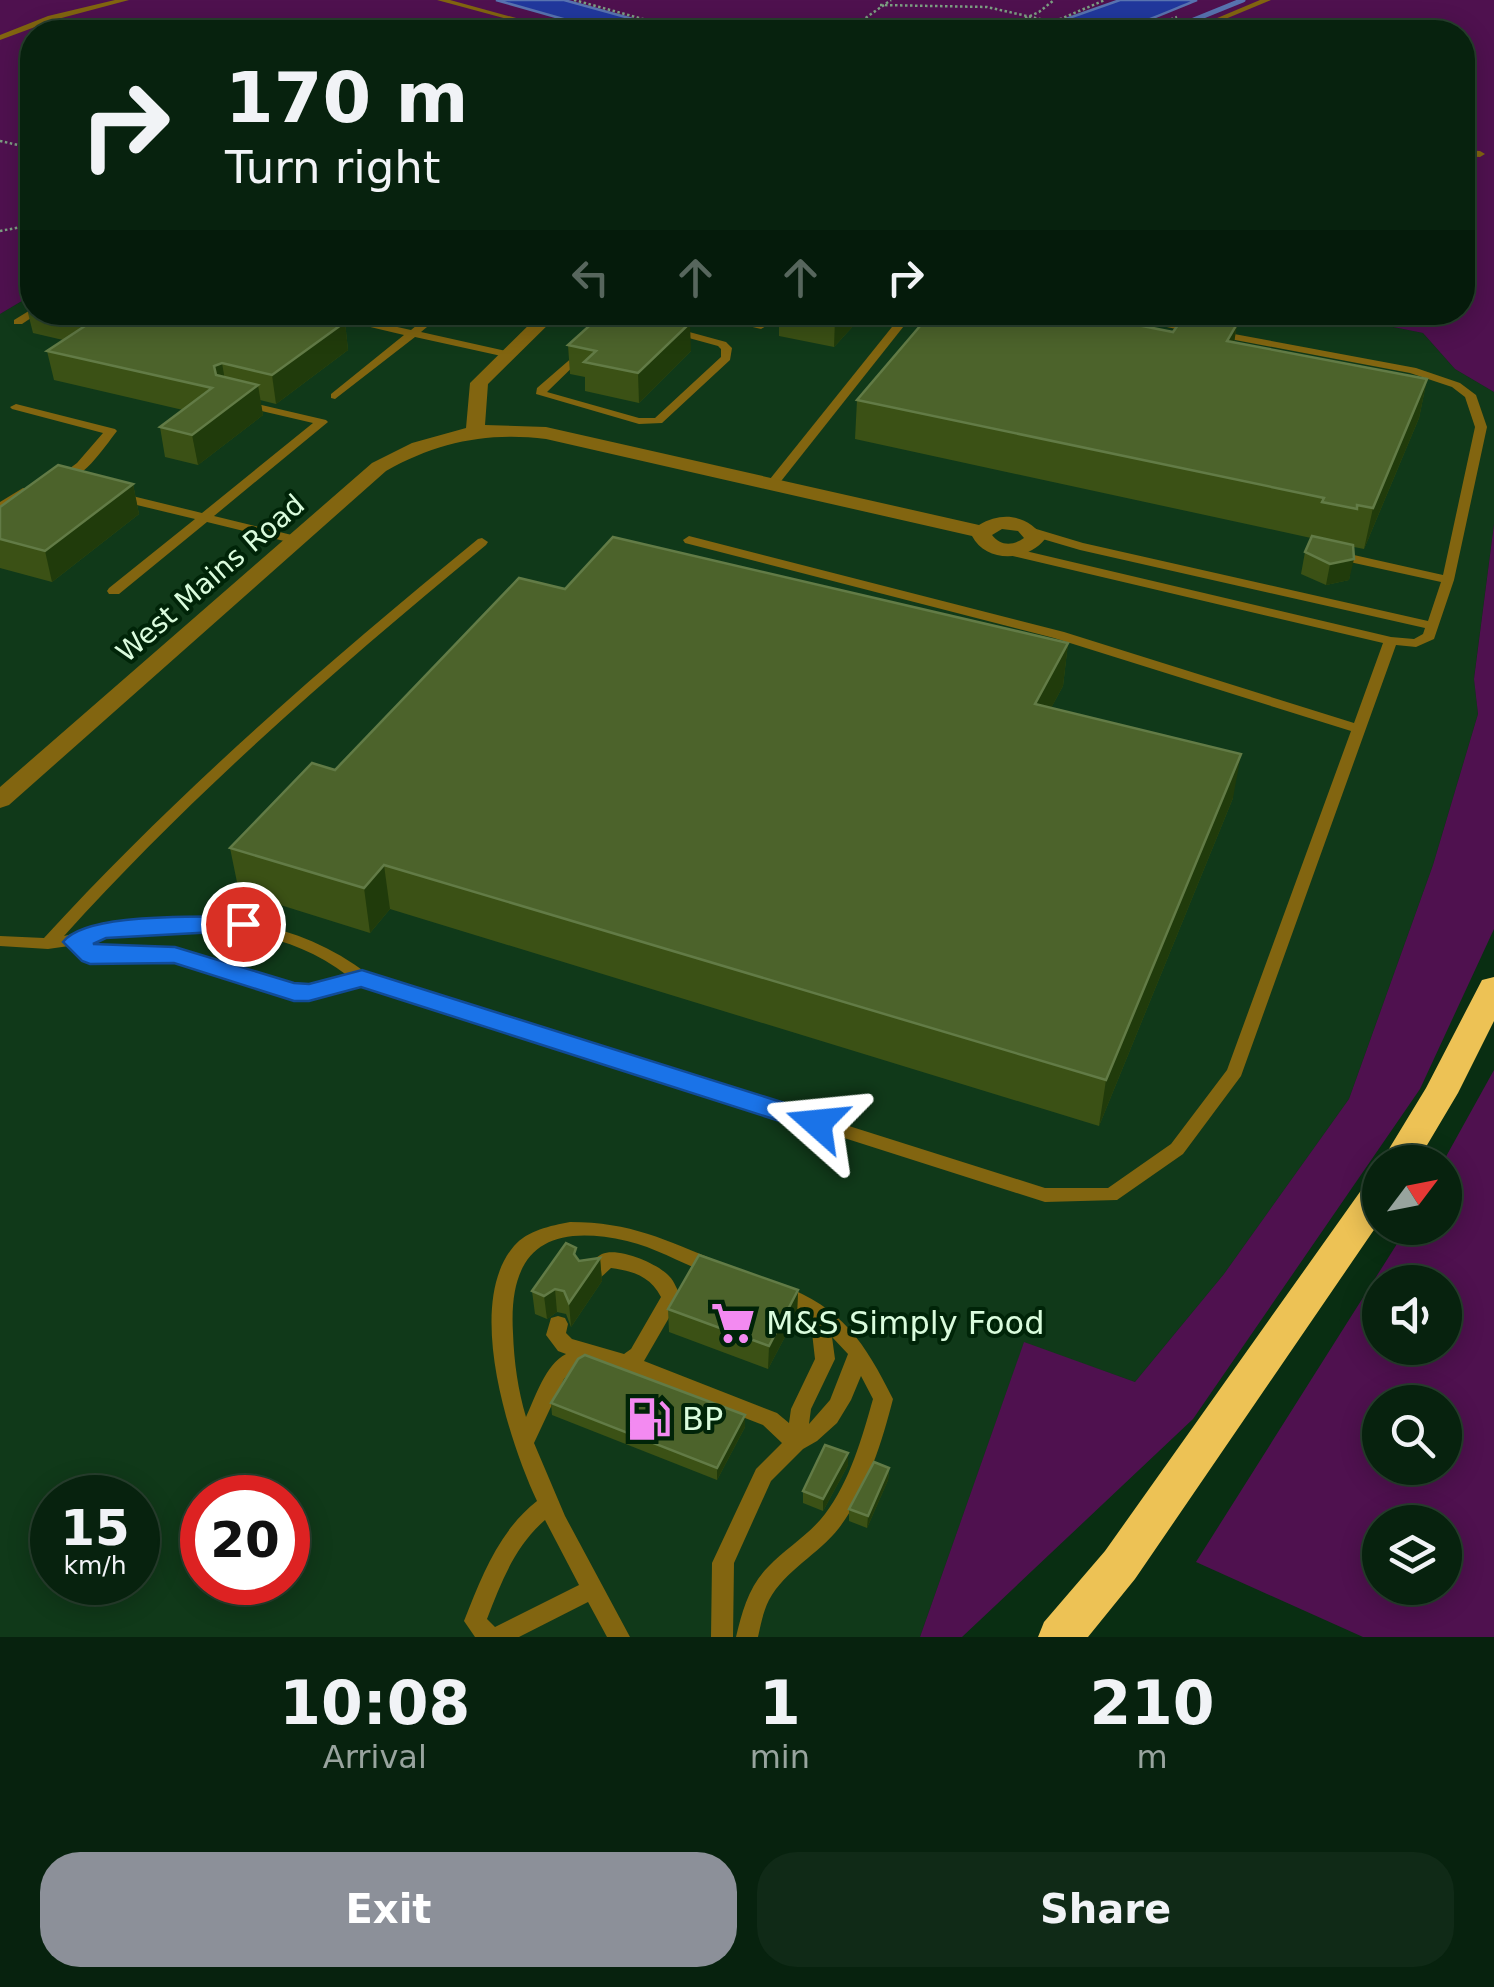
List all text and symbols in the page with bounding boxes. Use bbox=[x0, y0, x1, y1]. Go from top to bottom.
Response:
text: 170 m bbox=[225, 57, 468, 139]
icon: right bbox=[60, 60, 190, 190]
text: Turn right bbox=[225, 141, 440, 194]
icon: left bbox=[563, 250, 618, 305]
icon: ahead bbox=[668, 250, 723, 305]
icon: ahead bbox=[773, 250, 828, 305]
icon: right bbox=[878, 250, 933, 305]
street label: West Mains Road bbox=[110, 488, 311, 669]
pin bbox=[201, 882, 286, 967]
icon: arrive bbox=[216, 897, 271, 952]
position arrow bbox=[765, 1071, 869, 1175]
north arrow bbox=[1362, 1145, 1462, 1245]
map controls bbox=[1362, 1145, 1462, 1605]
button: sound bbox=[1362, 1265, 1462, 1365]
supermarket icon: M&S Simply Food bbox=[709, 1299, 757, 1347]
place label: M&S Simply Food bbox=[766, 1304, 1044, 1342]
button: search bbox=[1362, 1385, 1462, 1485]
fuel station icon: BP bbox=[625, 1395, 673, 1443]
place label: BP bbox=[682, 1400, 723, 1438]
speed limit sign: 20 bbox=[180, 1475, 310, 1605]
text: 15 bbox=[60, 1499, 130, 1557]
button: layers bbox=[1362, 1505, 1462, 1605]
text: km/h bbox=[63, 1551, 127, 1580]
text: 10:08 bbox=[279, 1668, 470, 1738]
text: 1 bbox=[759, 1668, 801, 1738]
text: 210 bbox=[1089, 1668, 1215, 1738]
text: Arrival bbox=[323, 1738, 427, 1776]
text: min bbox=[750, 1738, 810, 1776]
text: m bbox=[1136, 1738, 1168, 1776]
button: Exit bbox=[40, 1852, 737, 1967]
button: Share bbox=[757, 1852, 1454, 1967]

